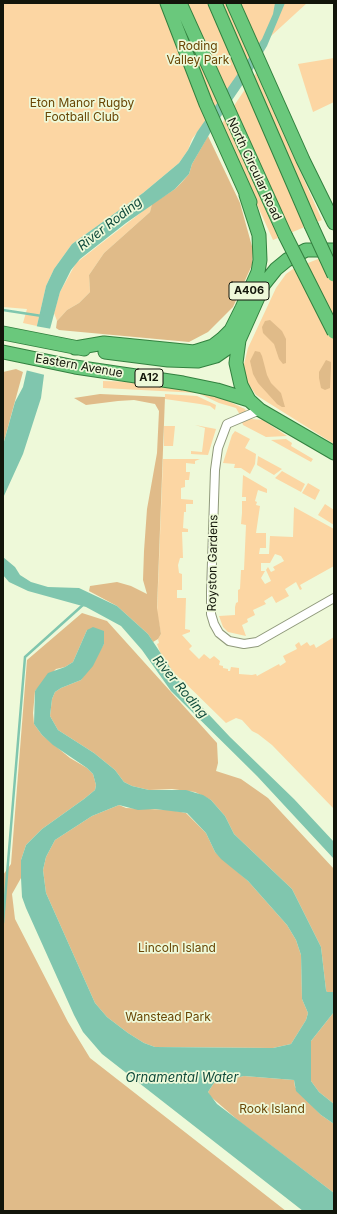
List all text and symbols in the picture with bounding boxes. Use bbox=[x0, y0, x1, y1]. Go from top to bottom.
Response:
park label: Roding Valley Park bbox=[167, 39, 229, 67]
park label: Eton Manor Rugby Football Club bbox=[30, 96, 134, 124]
street label: North Circular Road bbox=[224, 115, 284, 223]
water label: River Roding bbox=[75, 194, 145, 254]
road number: A406 bbox=[229, 282, 269, 300]
street label: Eastern Avenue bbox=[34, 351, 124, 381]
road number: A12 bbox=[135, 369, 163, 387]
street label: Royston Gardens bbox=[205, 514, 221, 612]
water label: River Roding bbox=[149, 652, 211, 722]
park label: Lincoln Island bbox=[138, 941, 216, 955]
park label: Wanstead Park bbox=[125, 1010, 211, 1024]
water label: Ornamental Water bbox=[126, 1070, 238, 1086]
park label: Rook Island bbox=[239, 1102, 305, 1116]

